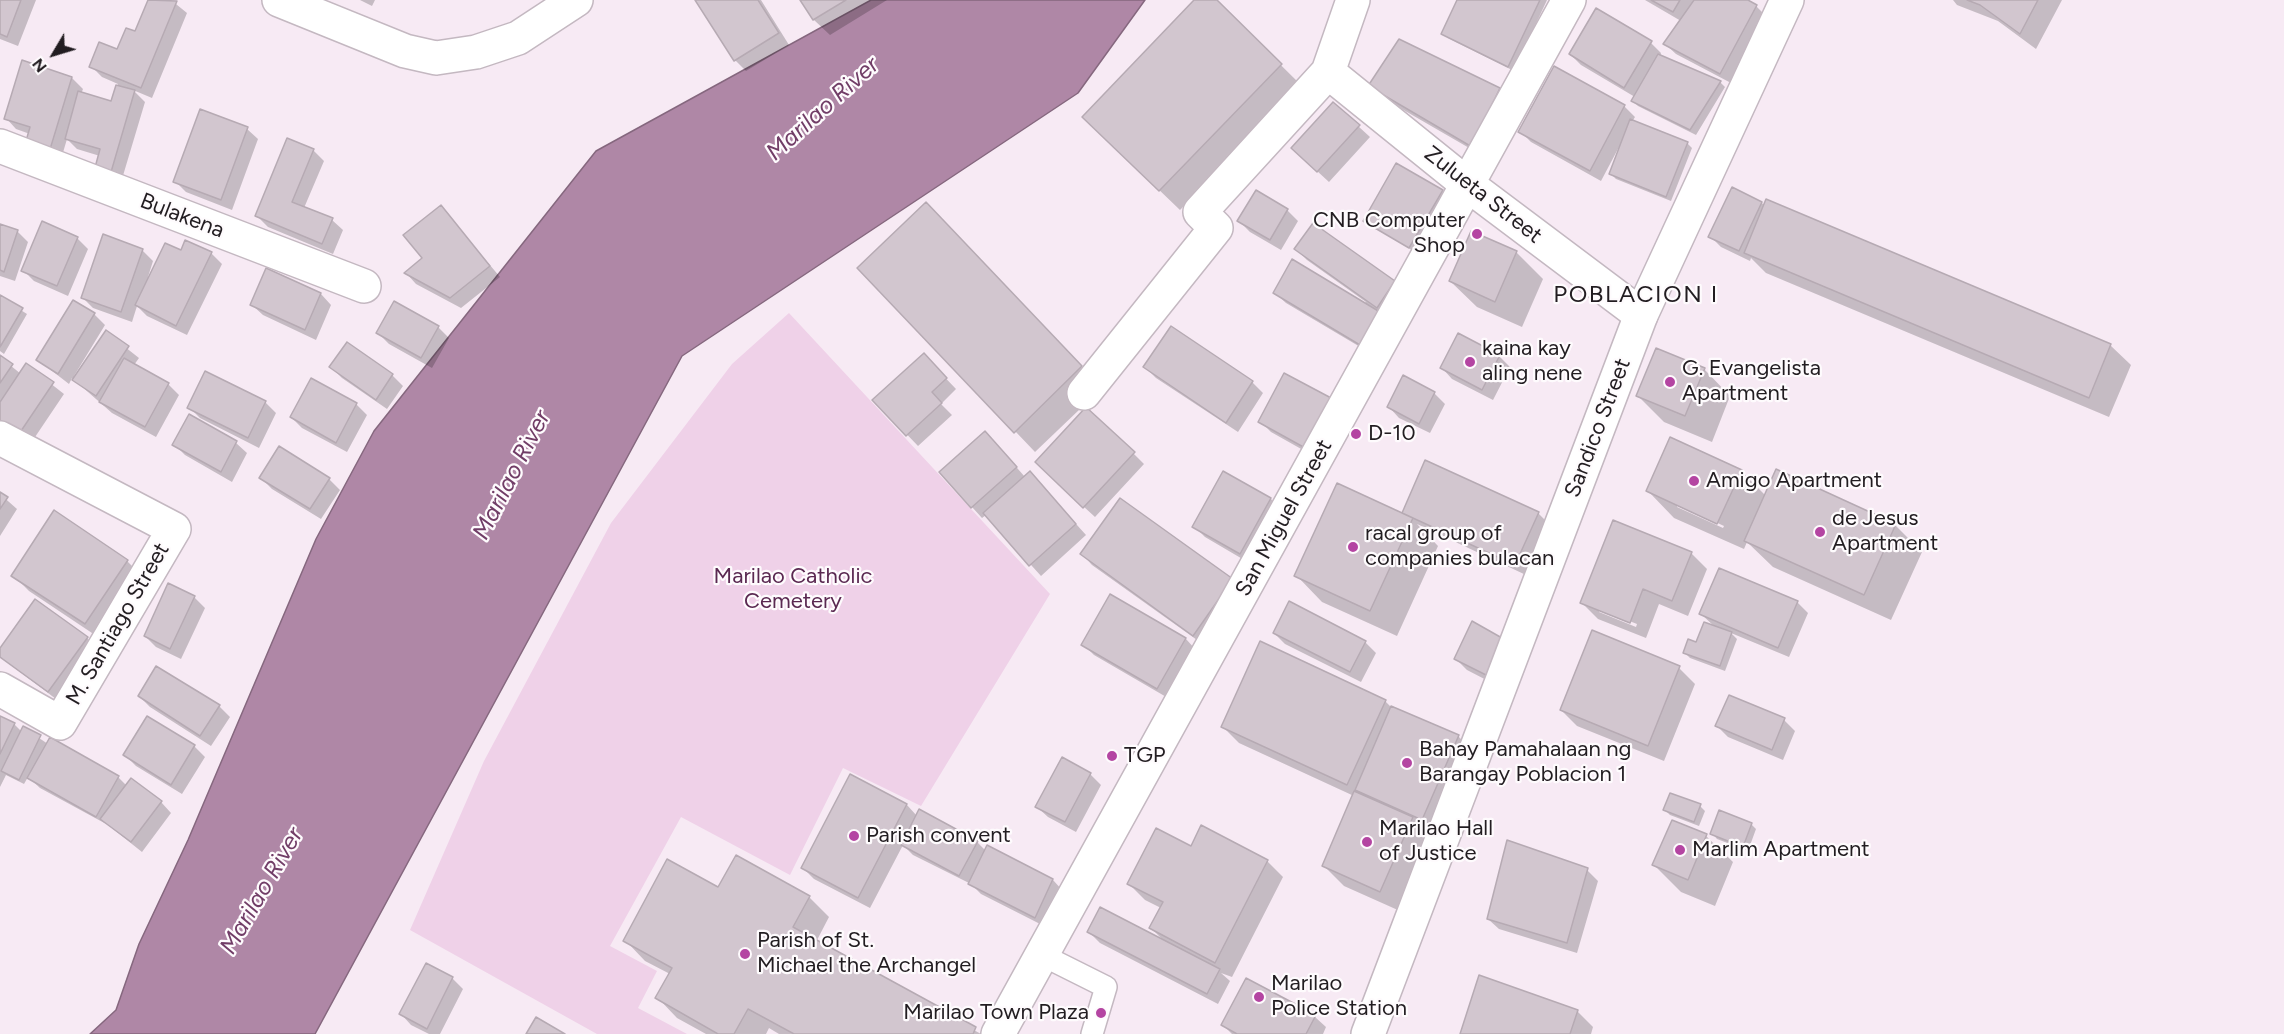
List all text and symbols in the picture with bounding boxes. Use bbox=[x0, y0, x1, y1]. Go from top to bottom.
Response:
north arrow bbox=[24, 24, 84, 84]
water label: Marilao River bbox=[761, 51, 885, 167]
text: N bbox=[28, 55, 51, 76]
street label: Zulueta Street bbox=[1419, 141, 1547, 249]
street label: Bulakena bbox=[136, 188, 228, 244]
place label: CNB Computer Shop bbox=[1313, 208, 1465, 260]
marker: CNB Computer Shop bbox=[1470, 227, 1484, 241]
district label: POBLACION I bbox=[1553, 281, 1719, 309]
place label: kaina kay aling nene bbox=[1482, 336, 1582, 388]
marker: kaina kay aling nene bbox=[1463, 355, 1477, 369]
street label: Sandico Street bbox=[1559, 355, 1637, 501]
place label: G. Evangelista Apartment bbox=[1682, 356, 1821, 408]
marker: G. Evangelista Apartment bbox=[1663, 375, 1677, 389]
water label: Marilao River bbox=[467, 405, 557, 545]
place label: D-10 bbox=[1368, 421, 1415, 447]
marker: D-10 bbox=[1349, 427, 1363, 441]
street label: San Miguel Street bbox=[1230, 435, 1338, 601]
place label: Amigo Apartment bbox=[1706, 468, 1882, 494]
marker: Amigo Apartment bbox=[1687, 474, 1701, 488]
place label: de Jesus Apartment bbox=[1832, 506, 1938, 558]
place label: racal group of companies bulacan bbox=[1365, 521, 1554, 572]
marker: de Jesus Apartment bbox=[1813, 525, 1827, 539]
street label: M. Santiago Street bbox=[61, 538, 175, 710]
marker: racal group of companies bulacan bbox=[1346, 540, 1360, 554]
park label: Marilao Catholic Cemetery bbox=[714, 564, 872, 616]
place label: Bahay Pamahalaan ng Barangay Poblacion 1 bbox=[1419, 737, 1631, 788]
place label: TGP bbox=[1124, 743, 1166, 769]
marker: TGP bbox=[1105, 749, 1119, 763]
marker: Bahay Pamahalaan ng Barangay Poblacion 1 bbox=[1400, 756, 1414, 770]
place label: Marilao Hall of Justice bbox=[1379, 816, 1493, 867]
water label: Marilao River bbox=[214, 823, 310, 959]
place label: Parish convent bbox=[866, 823, 1011, 849]
marker: Parish convent bbox=[847, 829, 861, 843]
marker: Marilao Hall of Justice bbox=[1360, 835, 1374, 849]
place label: Marlim Apartment bbox=[1692, 837, 1870, 863]
marker: Marlim Apartment bbox=[1673, 843, 1687, 857]
place label: Parish of St. Michael the Archangel bbox=[757, 928, 976, 980]
marker: Parish of St. Michael the Archangel bbox=[738, 947, 752, 961]
place label: Marilao Police Station bbox=[1271, 971, 1407, 1022]
marker: Marilao Police Station bbox=[1252, 990, 1266, 1004]
place label: Marilao Town Plaza bbox=[903, 1000, 1089, 1026]
marker: Marilao Town Plaza bbox=[1094, 1006, 1108, 1020]

